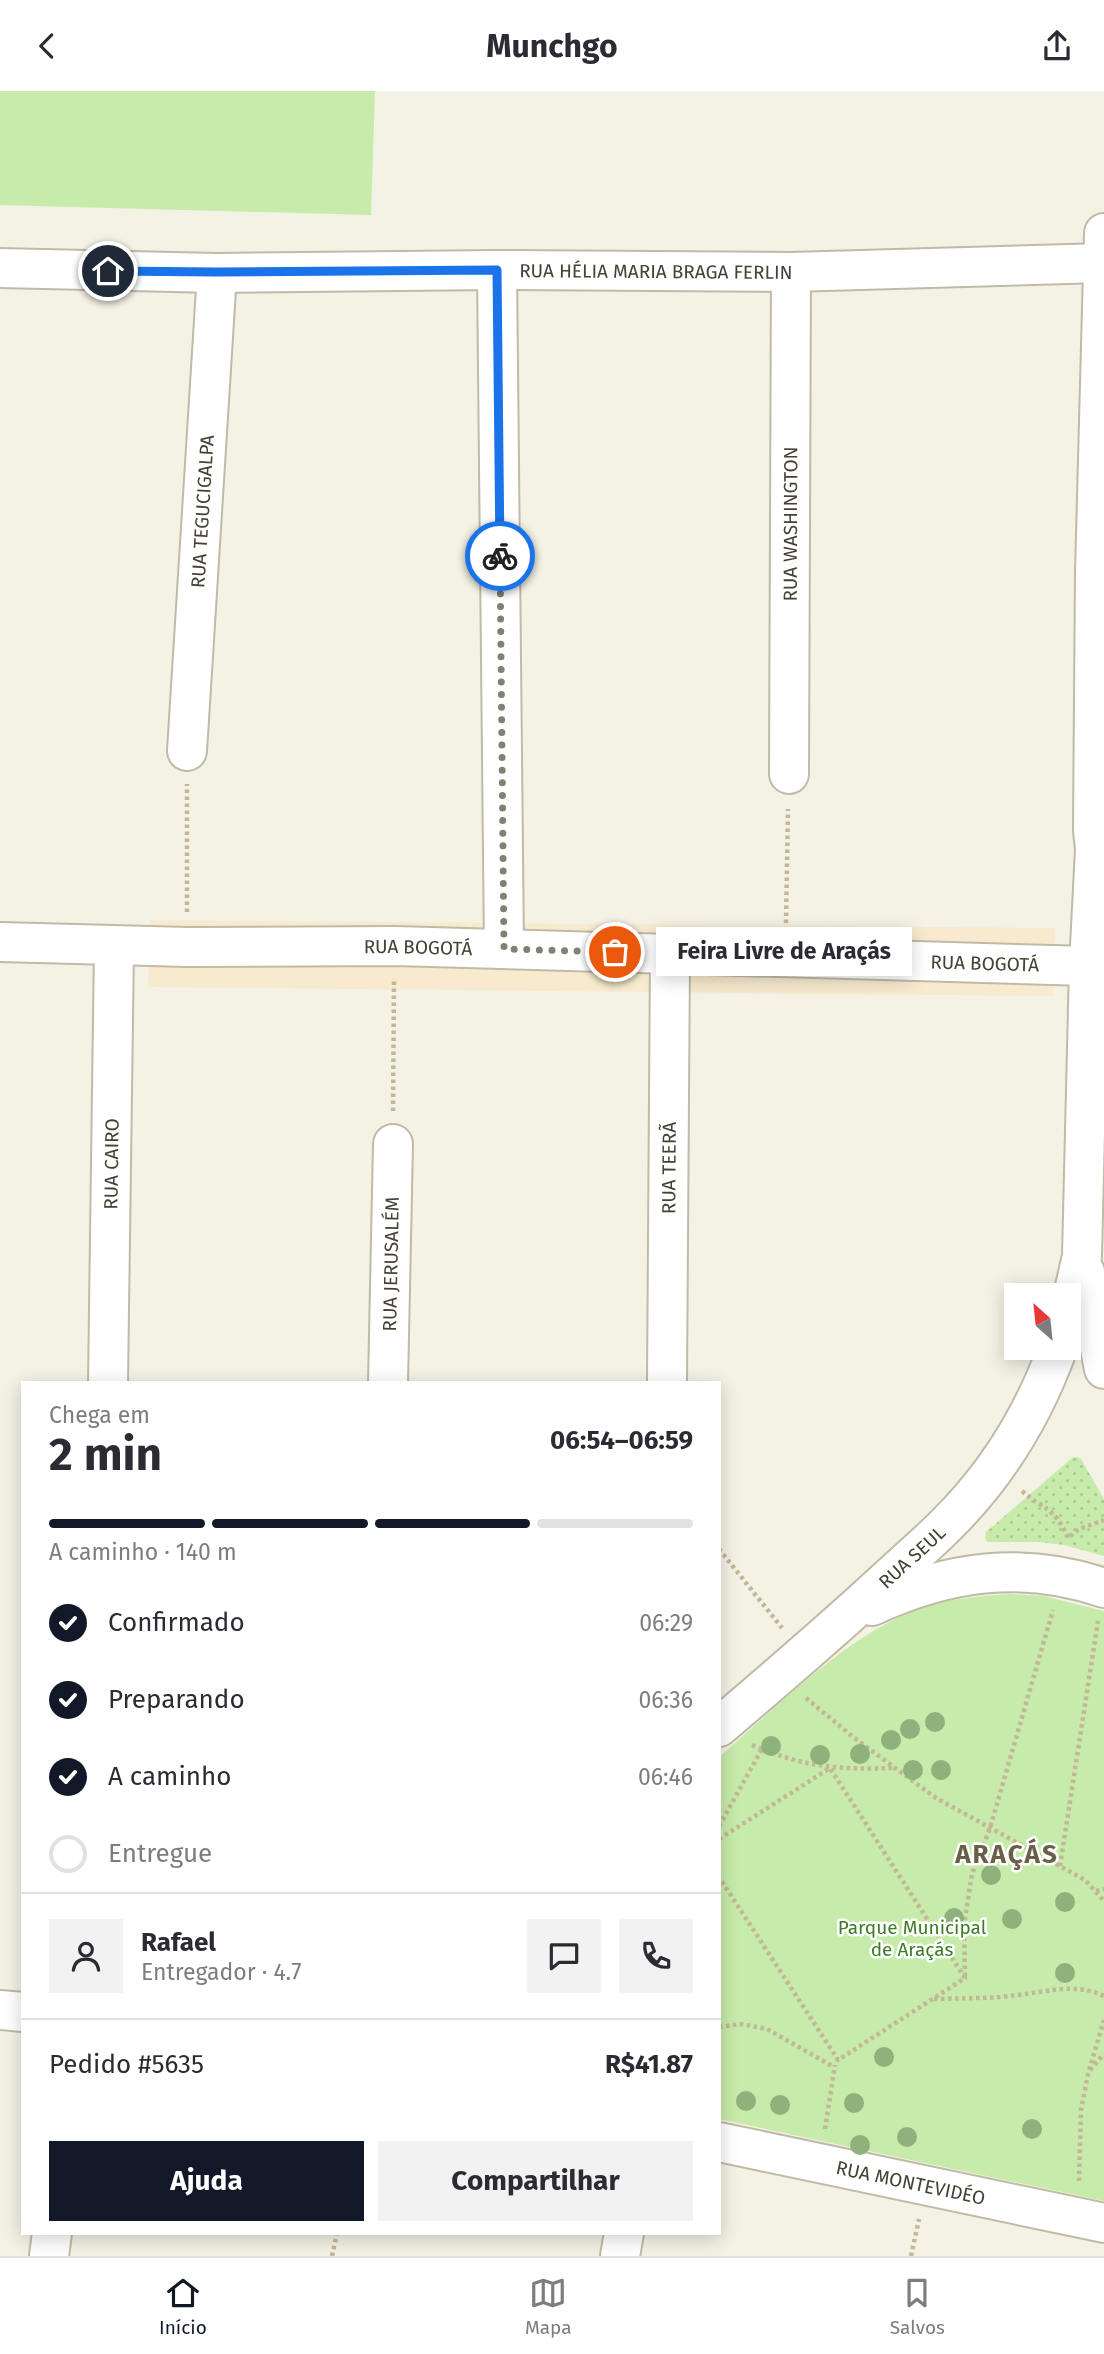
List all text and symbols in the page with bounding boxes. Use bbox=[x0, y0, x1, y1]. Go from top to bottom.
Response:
icon: back bbox=[28, 27, 66, 65]
text: Munchgo bbox=[486, 27, 618, 65]
icon: share bbox=[1038, 27, 1076, 65]
pin bbox=[78, 241, 138, 301]
icon: home bbox=[89, 252, 127, 290]
street label: RUA HÉLIA MARIA BRAGA FERLIN bbox=[519, 259, 793, 284]
street label: RUA TEGUCIGALPA bbox=[186, 434, 218, 589]
street label: RUA WASHINGTON bbox=[778, 446, 802, 602]
courier bbox=[465, 521, 535, 591]
icon: bike bbox=[481, 537, 519, 575]
pin bbox=[585, 922, 645, 982]
callout: Feira Livre de Araçás bbox=[657, 927, 912, 977]
icon: bag bbox=[596, 933, 634, 971]
street label: RUA BOGOTÁ bbox=[364, 934, 473, 960]
text: Feira Livre de Araçás bbox=[677, 937, 891, 965]
street label: RUA BOGOTÁ bbox=[930, 950, 1039, 976]
street label: RUA CAIRO bbox=[99, 1118, 123, 1210]
street label: RUA TEERÃ bbox=[657, 1122, 680, 1214]
street label: RUA JERUSALÉM bbox=[378, 1196, 403, 1332]
north arrow bbox=[1004, 1283, 1082, 1360]
map controls bbox=[1004, 1283, 1081, 1360]
text: Chega em bbox=[49, 1401, 150, 1429]
text: 06:54–06:59 bbox=[550, 1425, 693, 1456]
text: 2 min bbox=[49, 1427, 162, 1482]
street label: RUA SEUL bbox=[874, 1520, 950, 1593]
text: A caminho · 140 m bbox=[49, 1538, 237, 1566]
icon: check bbox=[49, 1604, 87, 1642]
text: Confirmado bbox=[108, 1607, 245, 1638]
text: 06:29 bbox=[639, 1609, 693, 1637]
icon: check bbox=[49, 1681, 87, 1719]
text: Preparando bbox=[108, 1684, 245, 1715]
text: 06:36 bbox=[638, 1686, 693, 1714]
icon: check bbox=[49, 1758, 87, 1796]
text: A caminho bbox=[108, 1761, 231, 1792]
text: 06:46 bbox=[638, 1763, 693, 1791]
text: Entregue bbox=[108, 1838, 212, 1869]
district label: ARAÇÁS bbox=[954, 1838, 1059, 1870]
park label: Parque Municipal de Araçás bbox=[838, 1916, 987, 1961]
button: person bbox=[49, 1919, 123, 1993]
button: chat bbox=[527, 1919, 601, 1993]
button: phone bbox=[619, 1919, 693, 1993]
text: Rafael bbox=[141, 1927, 216, 1958]
text: Entregador · 4.7 bbox=[141, 1958, 301, 1986]
text: Pedido #5635 bbox=[49, 2049, 204, 2080]
text: R$41.87 bbox=[605, 2049, 693, 2080]
button: Ajuda bbox=[49, 2141, 364, 2221]
button: Compartilhar bbox=[378, 2141, 693, 2221]
street label: RUA MONTEVIDÉO bbox=[834, 2155, 988, 2209]
tab: Início bbox=[159, 2274, 207, 2339]
tab: Mapa bbox=[525, 2274, 572, 2339]
tab: Salvos bbox=[890, 2274, 945, 2339]

